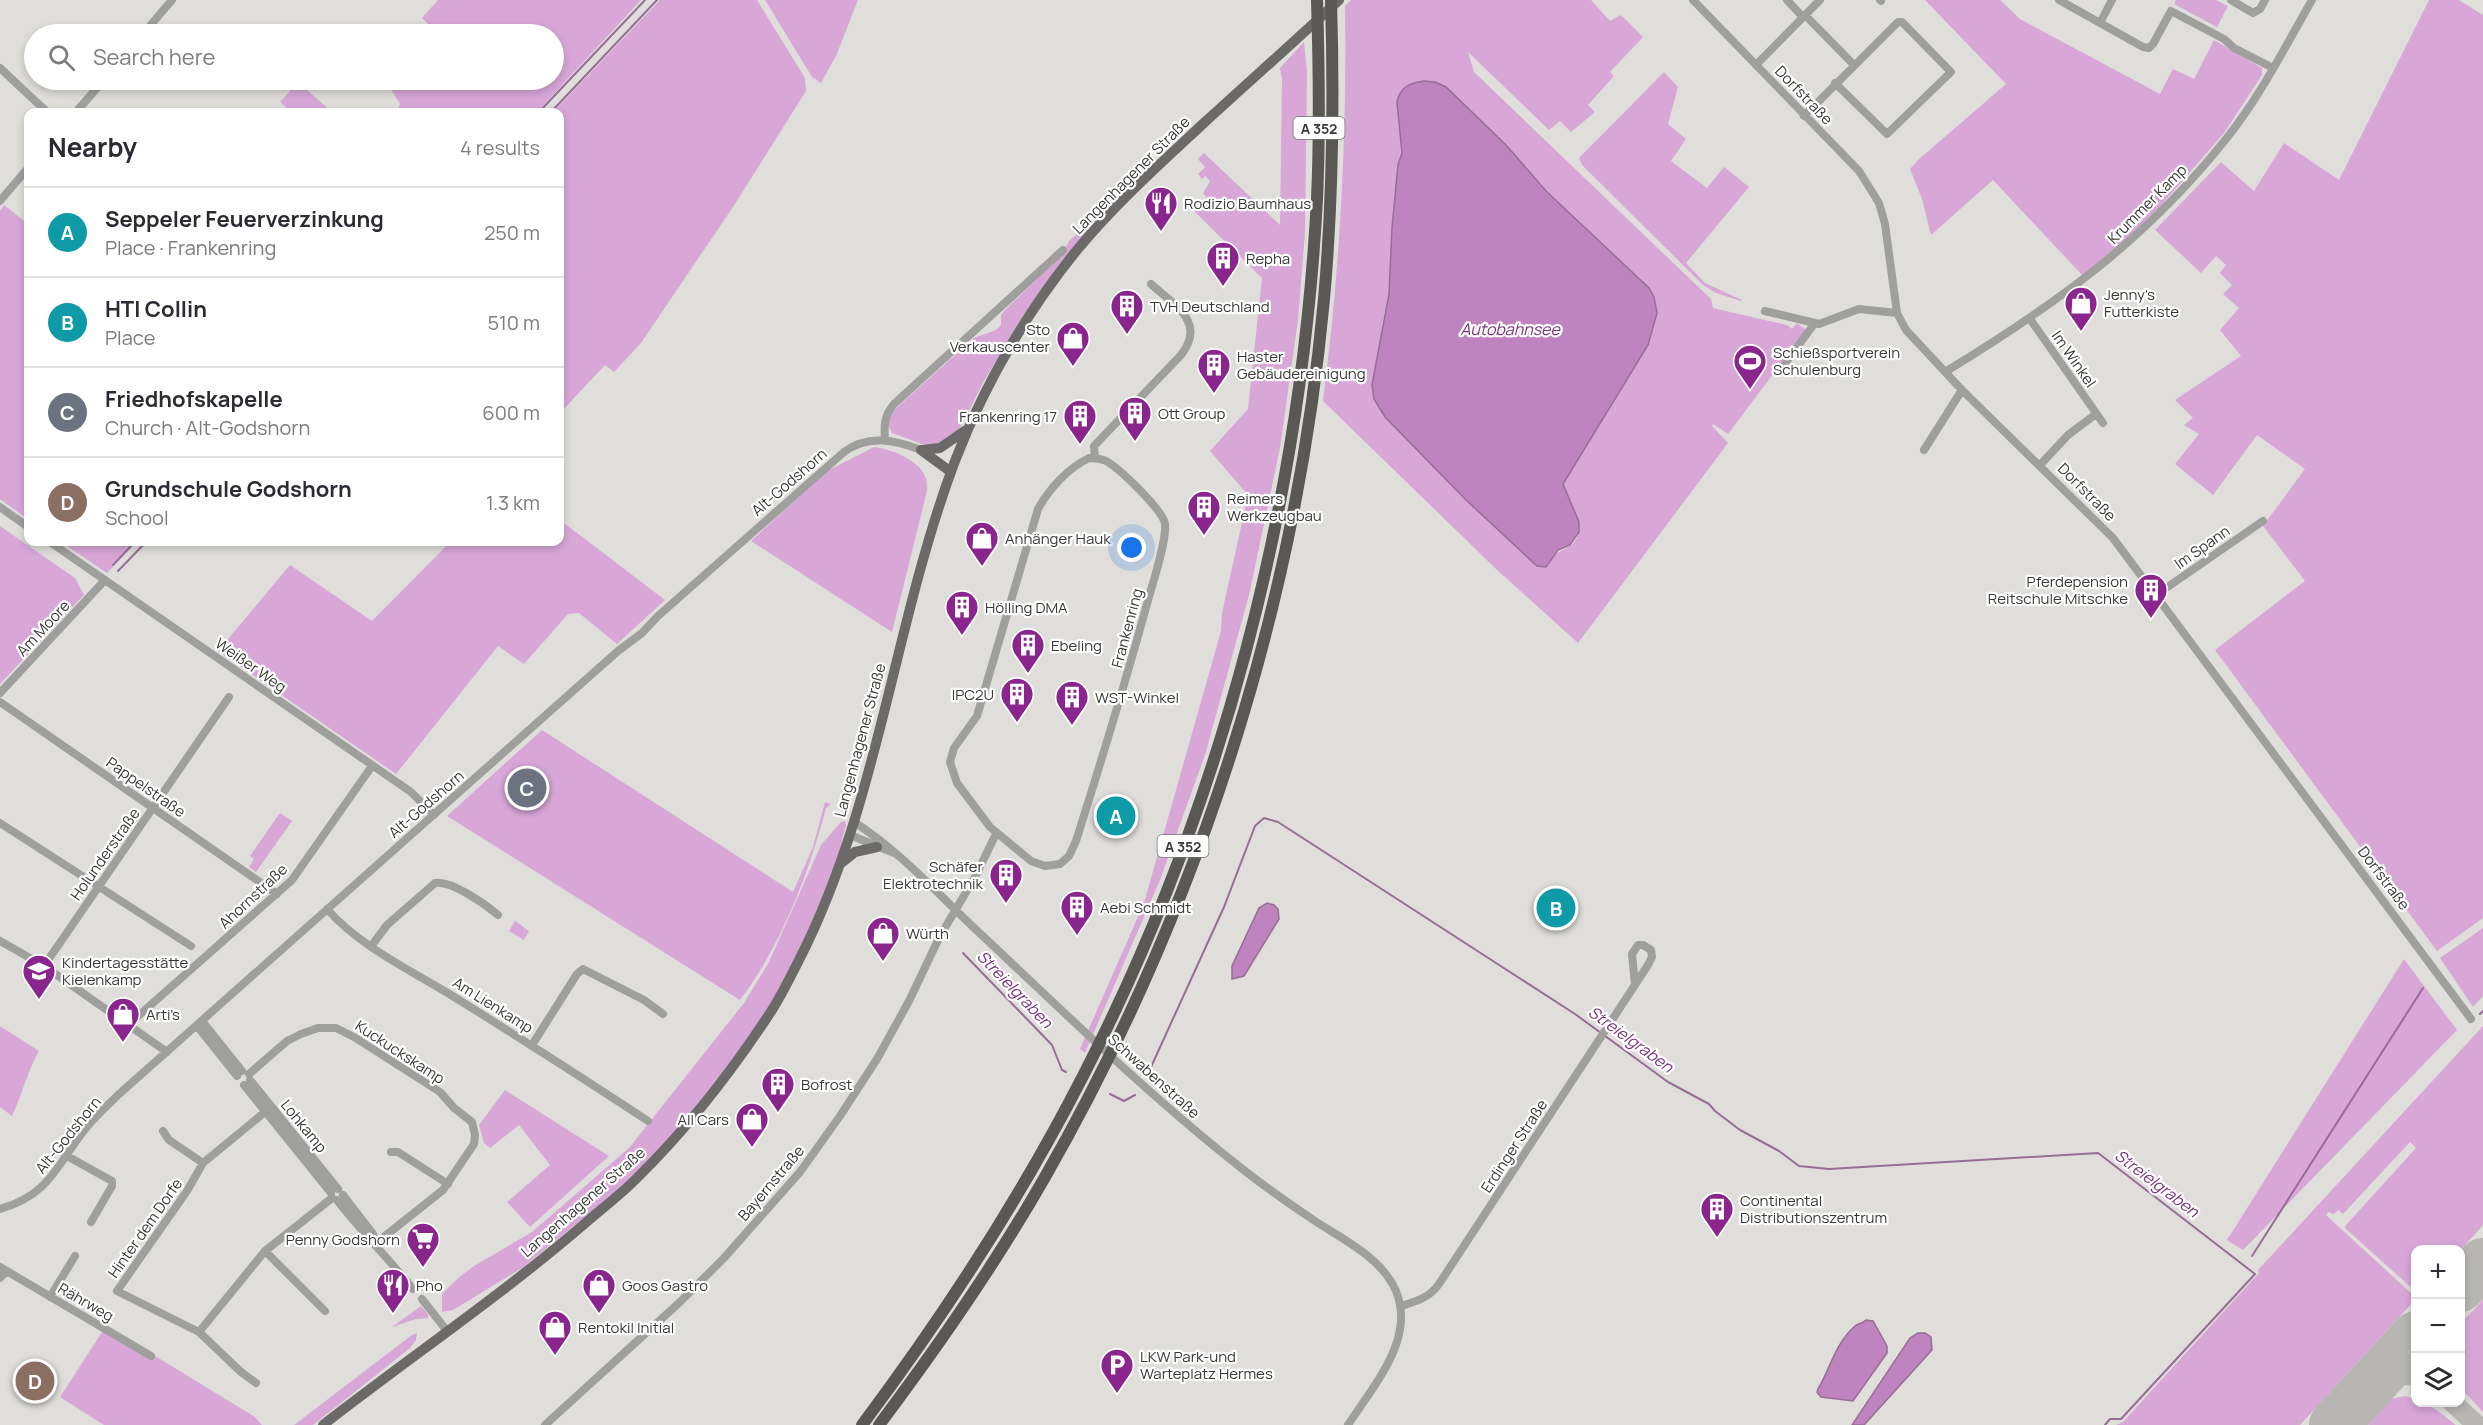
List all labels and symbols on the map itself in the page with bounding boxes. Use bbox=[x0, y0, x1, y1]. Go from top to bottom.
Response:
street label: Dorfstraße bbox=[1770, 61, 1838, 129]
street label: Langenhagener Straße bbox=[1068, 111, 1195, 238]
road number: A 352 bbox=[1294, 117, 1344, 139]
street label: Krummer Kamp bbox=[2103, 160, 2191, 248]
restaurant icon: Rodizio Baumhaus bbox=[1143, 185, 1179, 232]
place label: Rodizio Baumhaus bbox=[1184, 193, 1311, 214]
building icon: Repha bbox=[1205, 240, 1241, 287]
place label: Repha bbox=[1246, 248, 1290, 269]
place label: Jenny's Futterkiste bbox=[2104, 284, 2179, 322]
shop icon: Jenny's Futterkiste bbox=[2063, 285, 2099, 332]
building icon: TVH Deutschland bbox=[1109, 288, 1145, 335]
place label: TVH Deutschland bbox=[1150, 296, 1270, 317]
water label: Autobahnsee bbox=[1460, 318, 1561, 340]
place label: Sto Verkauscenter bbox=[950, 319, 1051, 357]
shop icon: Sto Verkauscenter bbox=[1055, 320, 1091, 367]
street label: Im Winkel bbox=[2047, 326, 2101, 392]
place label: Schießsportverein Schulenburg bbox=[1773, 342, 1900, 380]
sports icon: Schießsportverein Schulenburg bbox=[1732, 343, 1768, 390]
place label: Haster Gebäudereinigung bbox=[1237, 346, 1366, 384]
building icon: Haster Gebäudereinigung bbox=[1196, 347, 1232, 394]
building icon: Ott Group bbox=[1117, 395, 1153, 442]
building icon: Frankenring 17 bbox=[1062, 398, 1098, 445]
place label: Ott Group bbox=[1158, 403, 1226, 424]
place label: Frankenring 17 bbox=[959, 406, 1057, 427]
street label: Alt-Godshorn bbox=[747, 443, 831, 521]
street label: Dorfstraße bbox=[2053, 458, 2121, 526]
place label: Reimers Werkzeugbau bbox=[1227, 488, 1322, 526]
building icon: Reimers Werkzeugbau bbox=[1186, 489, 1222, 536]
shop icon: Anhänger Hauk bbox=[964, 520, 1000, 567]
street label: Im Spann bbox=[2170, 520, 2234, 574]
place label: Anhänger Hauk bbox=[1005, 528, 1111, 549]
your location bbox=[1117, 533, 1146, 562]
place label: Pferdepension Reitschule Mitschke bbox=[1988, 571, 2128, 609]
building icon: Pferdepension Reitschule Mitschke bbox=[2133, 572, 2169, 619]
street label: Frankenring bbox=[1106, 586, 1148, 670]
building icon: Hölling DMA bbox=[944, 589, 980, 636]
street label: Am Moore bbox=[12, 595, 75, 661]
place label: Hölling DMA bbox=[985, 597, 1068, 618]
building icon: Ebeling bbox=[1010, 627, 1046, 674]
street label: Weißer Weg bbox=[211, 633, 291, 697]
place label: Ebeling bbox=[1051, 635, 1102, 656]
street label: Langenhagener Straße bbox=[829, 661, 891, 819]
building icon: IPC2U bbox=[999, 676, 1035, 723]
building icon: WST-Winkel bbox=[1054, 679, 1090, 726]
place label: IPC2U bbox=[952, 684, 994, 705]
place label: WST-Winkel bbox=[1095, 687, 1179, 708]
street label: Pappelstraße bbox=[102, 752, 190, 822]
street label: Alt-Godshorn bbox=[384, 765, 468, 843]
pin: C bbox=[508, 766, 546, 810]
pin: A bbox=[1096, 794, 1136, 838]
street label: Holunderstraße bbox=[65, 803, 145, 904]
road number: A 352 bbox=[1158, 835, 1208, 857]
street label: Dorfstraße bbox=[2353, 842, 2415, 914]
place label: Schäfer Elektrotechnik bbox=[883, 856, 984, 894]
building icon: Schäfer Elektrotechnik bbox=[988, 857, 1024, 904]
street label: Ahornstraße bbox=[214, 859, 292, 933]
pin: B bbox=[1536, 886, 1576, 930]
building icon: Aebi Schmidt bbox=[1059, 889, 1095, 936]
place label: Aebi Schmidt bbox=[1100, 897, 1191, 918]
shop icon: Würth bbox=[865, 915, 901, 962]
place label: Würth bbox=[906, 923, 949, 944]
water label: Streielgraben bbox=[972, 945, 1058, 1033]
place label: Kindertagesstätte Kielenkamp bbox=[62, 952, 189, 990]
school or university icon: Kindertagesstätte Kielenkamp bbox=[21, 953, 57, 1000]
street label: Am Lienkamp bbox=[449, 972, 537, 1038]
shop icon: Arti’s bbox=[105, 996, 141, 1043]
water label: Streielgraben bbox=[1584, 1001, 1678, 1078]
place label: Arti’s bbox=[146, 1004, 180, 1025]
street label: Kuckuckskamp bbox=[351, 1015, 449, 1089]
street label: Schwabenstraße bbox=[1103, 1029, 1205, 1123]
building icon: Bofrost bbox=[760, 1066, 796, 1113]
place label: Bofrost bbox=[801, 1074, 852, 1095]
street label: Alt-Godshorn bbox=[30, 1092, 106, 1178]
street label: Lohkamp bbox=[276, 1095, 332, 1157]
street label: Erdinger Straße bbox=[1476, 1095, 1552, 1197]
shop icon: All Cars bbox=[734, 1101, 770, 1148]
place label: All Cars bbox=[677, 1109, 729, 1130]
street label: Bayernstraße bbox=[733, 1141, 809, 1225]
street label: Langenhagener Straße bbox=[516, 1142, 650, 1262]
water label: Streielgraben bbox=[2110, 1144, 2204, 1222]
street label: Hinter dem Dorfe bbox=[103, 1174, 187, 1282]
place label: Continental Distributionszentrum bbox=[1740, 1190, 1887, 1228]
building icon: Continental Distributionszentrum bbox=[1699, 1191, 1735, 1238]
supermarket icon: Penny Godshorn bbox=[405, 1221, 441, 1268]
place label: Penny Godshorn bbox=[286, 1229, 400, 1250]
restaurant icon: Pho bbox=[375, 1267, 411, 1314]
shop icon: Goos Gastro bbox=[581, 1267, 617, 1314]
place label: Pho bbox=[416, 1275, 443, 1296]
place label: Goos Gastro bbox=[622, 1275, 708, 1296]
street label: Rährweg bbox=[54, 1278, 118, 1326]
shop icon: Rentokil Initial bbox=[537, 1309, 573, 1356]
place label: Rentokil Initial bbox=[578, 1317, 674, 1338]
place label: LKW Park-und Warteplatz Hermes bbox=[1140, 1346, 1273, 1384]
parking icon: LKW Park-und Warteplatz Hermes bbox=[1099, 1347, 1135, 1394]
pin: D bbox=[15, 1358, 54, 1404]

